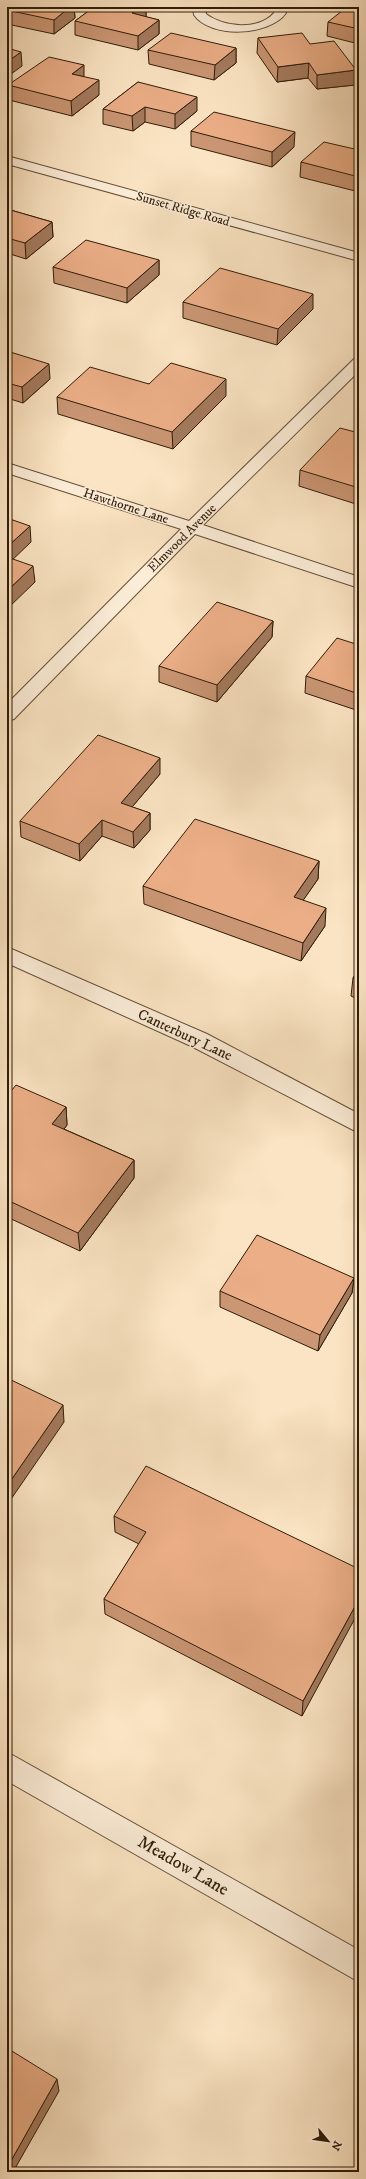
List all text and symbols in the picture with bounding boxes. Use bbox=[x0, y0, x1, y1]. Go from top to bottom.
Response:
street label: Sunset Ridge Road bbox=[134, 188, 232, 230]
street label: Hawthorne Lane bbox=[81, 485, 171, 527]
street label: Elmwood Avenue bbox=[144, 500, 220, 576]
street label: Canterbury Lane bbox=[135, 1005, 235, 1065]
street label: Meadow Lane bbox=[133, 1831, 233, 1901]
north arrow bbox=[308, 2121, 348, 2161]
text: N bbox=[328, 2138, 344, 2153]

